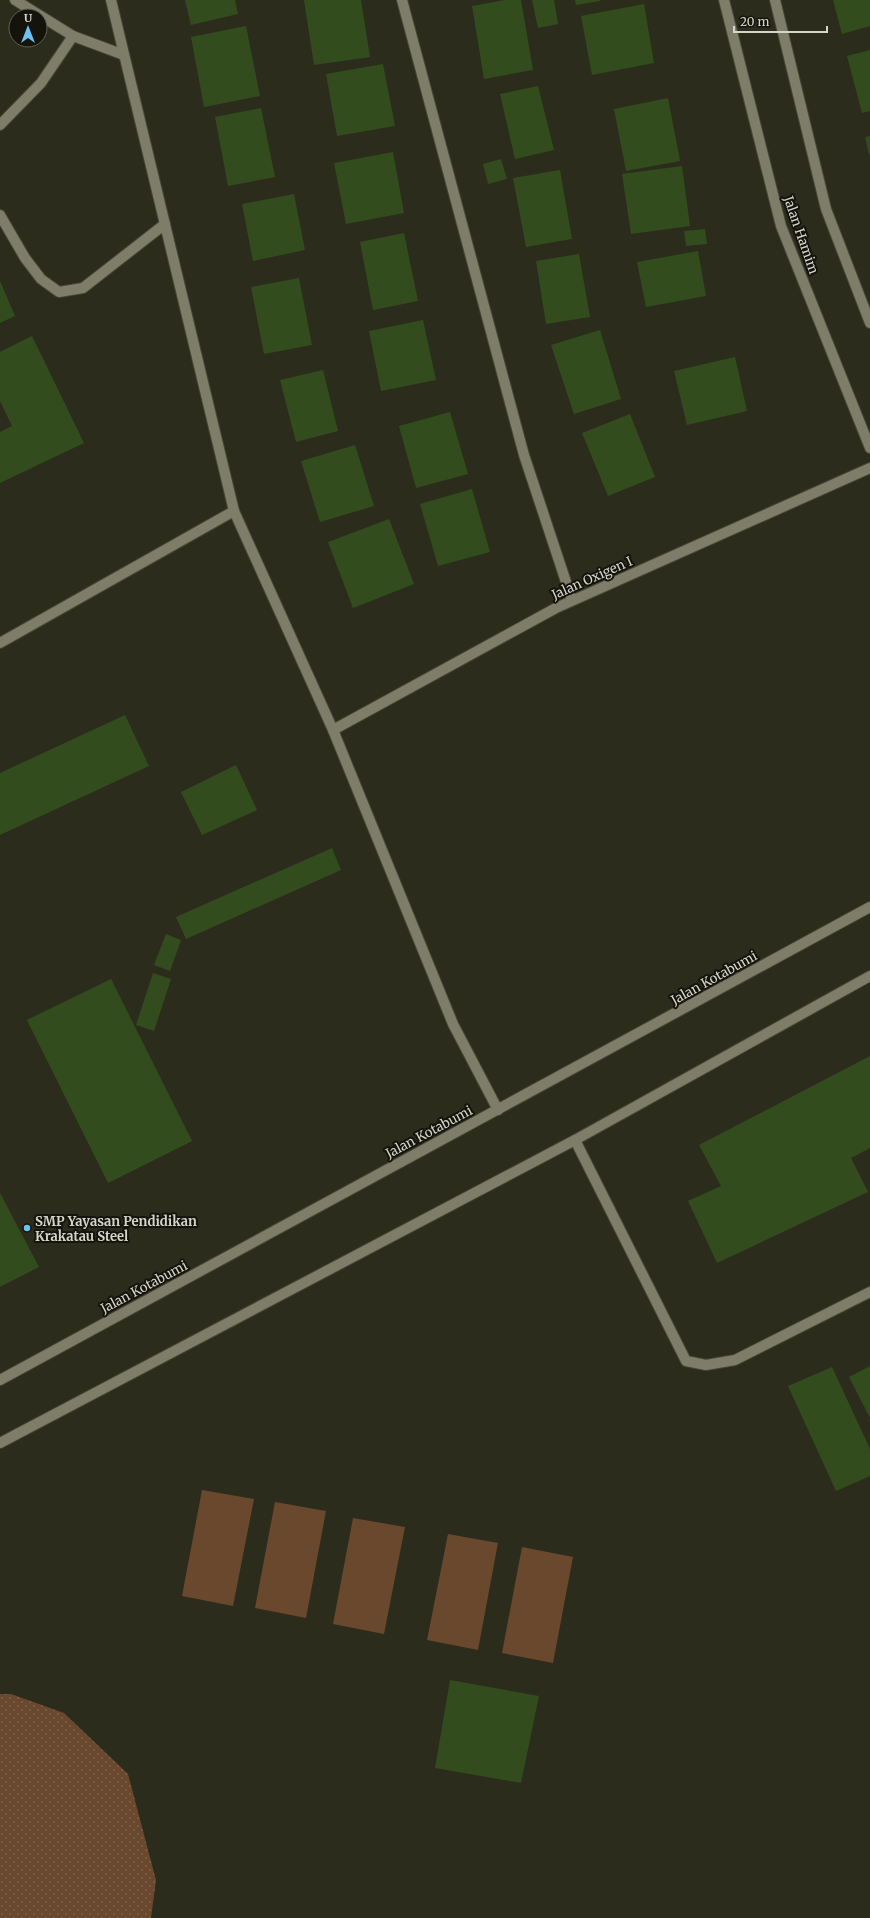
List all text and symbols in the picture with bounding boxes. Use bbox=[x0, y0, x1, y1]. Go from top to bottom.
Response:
north arrow bbox=[8, 8, 48, 48]
scale bar bbox=[734, 8, 827, 34]
text: U bbox=[24, 11, 33, 25]
text: 20 m bbox=[740, 14, 769, 29]
street label: Jalan Hamim bbox=[779, 193, 822, 276]
street label: Jalan Oxigen I bbox=[548, 553, 635, 604]
street label: Jalan Kotabumi bbox=[667, 947, 760, 1009]
street label: Jalan Kotabumi bbox=[382, 1102, 475, 1162]
place label: SMP Yayasan Pendidikan Krakatau Steel bbox=[35, 1213, 197, 1245]
marker: SMP Yayasan Pendidikan Krakatau Steel bbox=[22, 1223, 32, 1233]
street label: Jalan Kotabumi bbox=[97, 1257, 190, 1317]

